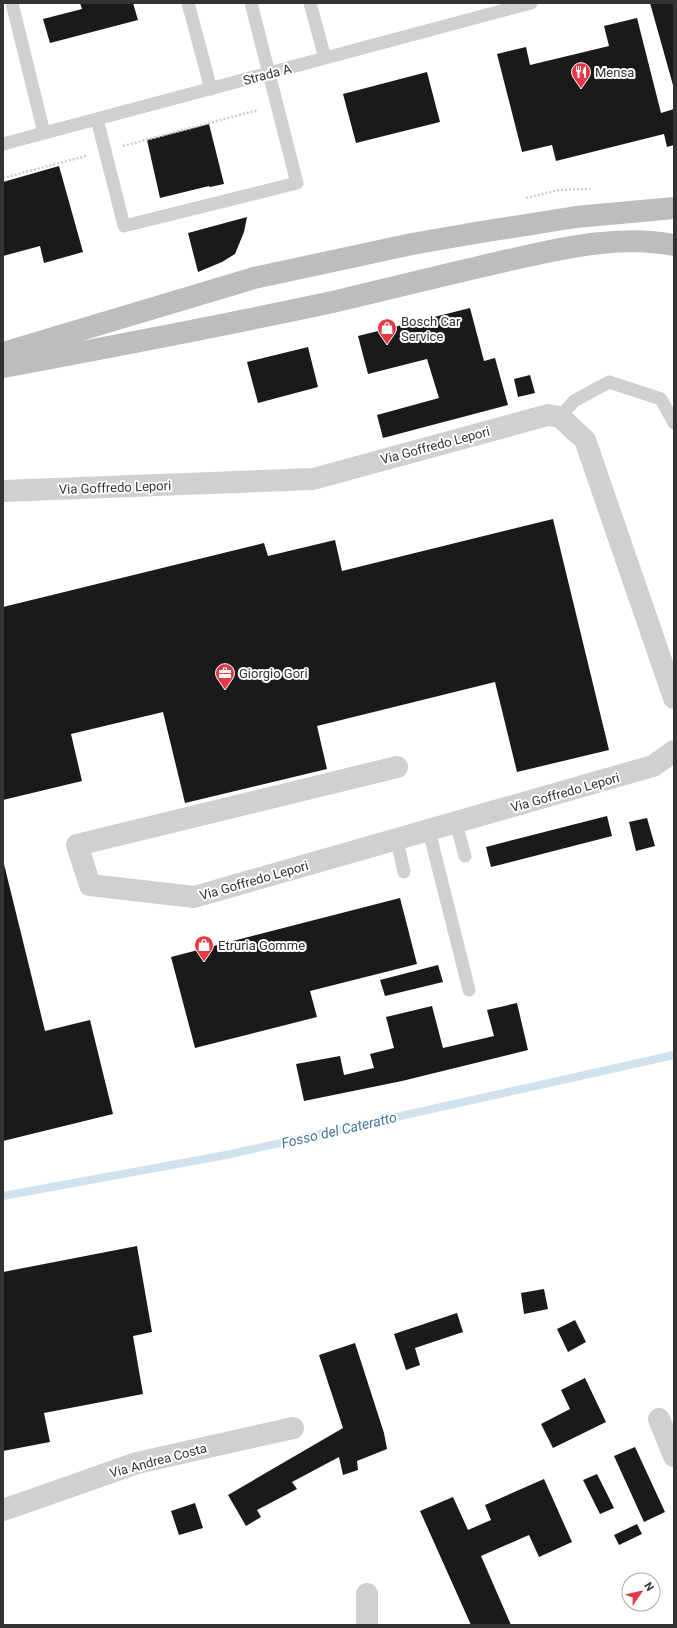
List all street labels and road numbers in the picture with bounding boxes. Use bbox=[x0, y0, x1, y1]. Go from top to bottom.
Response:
street label: Strada A bbox=[241, 61, 293, 88]
street label: Via Goffredo Lepori bbox=[379, 424, 491, 467]
street label: Via Goffredo Lepori bbox=[59, 478, 171, 497]
street label: Via Goffredo Lepori bbox=[509, 770, 621, 815]
street label: Via Goffredo Lepori bbox=[198, 858, 310, 903]
street label: Via Andrea Costa bbox=[108, 1440, 208, 1481]

